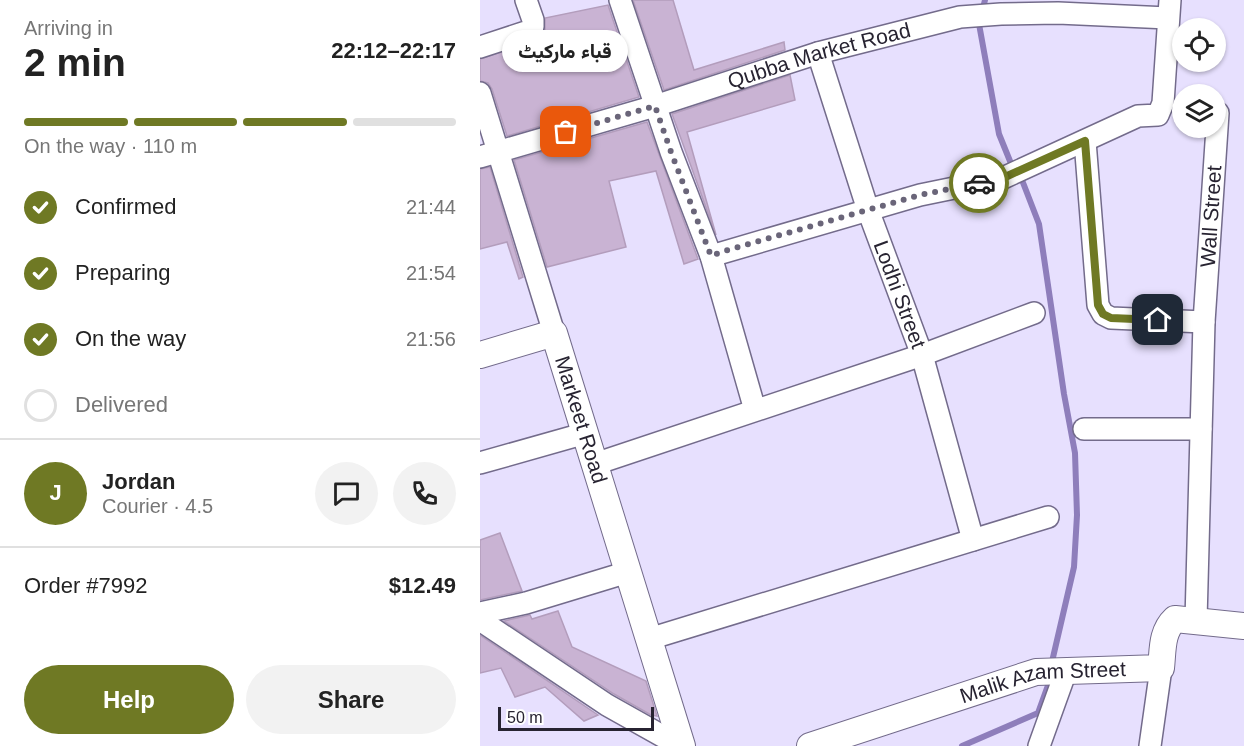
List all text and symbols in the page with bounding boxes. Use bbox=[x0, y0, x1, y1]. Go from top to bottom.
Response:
text: Arriving in bbox=[24, 17, 113, 39]
street label: Qubba Market Road bbox=[725, 18, 913, 93]
map controls bbox=[1172, 18, 1226, 138]
button: locate bbox=[1172, 18, 1226, 72]
callout: قباء مارکیٹ bbox=[503, 30, 629, 72]
text: 22:12–22:17 bbox=[331, 38, 456, 63]
text: قباء مارکیٹ bbox=[518, 40, 612, 62]
text: 2 min bbox=[24, 41, 126, 84]
button: layers bbox=[1172, 84, 1226, 138]
pin bbox=[540, 106, 591, 157]
icon: bag bbox=[549, 115, 582, 148]
text: On the way · 110 m bbox=[24, 135, 197, 157]
courier bbox=[949, 153, 1009, 213]
street label: Wall Street bbox=[1196, 165, 1225, 268]
icon: car bbox=[963, 167, 996, 200]
icon: check bbox=[24, 191, 57, 224]
text: Confirmed bbox=[75, 194, 176, 219]
text: 21:44 bbox=[406, 196, 456, 218]
street label: Lodhi Street bbox=[869, 237, 931, 352]
icon: check bbox=[24, 257, 57, 290]
text: Preparing bbox=[75, 260, 170, 285]
text: 21:54 bbox=[406, 262, 456, 284]
pin bbox=[1132, 294, 1183, 345]
icon: home bbox=[1141, 303, 1174, 336]
icon: check bbox=[24, 323, 57, 356]
text: On the way bbox=[75, 326, 186, 351]
text: 21:56 bbox=[406, 328, 456, 350]
street label: Markeet Road bbox=[551, 353, 612, 486]
text: Delivered bbox=[75, 392, 168, 417]
button: chat bbox=[315, 462, 378, 525]
button: phone bbox=[393, 462, 456, 525]
text: Jordan bbox=[102, 469, 175, 494]
text: J bbox=[49, 480, 62, 505]
text: Courier · 4.5 bbox=[102, 495, 213, 517]
text: Order #7992 bbox=[24, 573, 148, 598]
text: $12.49 bbox=[389, 573, 456, 598]
street label: Malik Azam Street bbox=[957, 657, 1126, 707]
button: Help bbox=[24, 665, 234, 734]
button: Share bbox=[246, 665, 456, 734]
scale bar bbox=[498, 704, 654, 732]
text: 50 m bbox=[507, 709, 543, 726]

